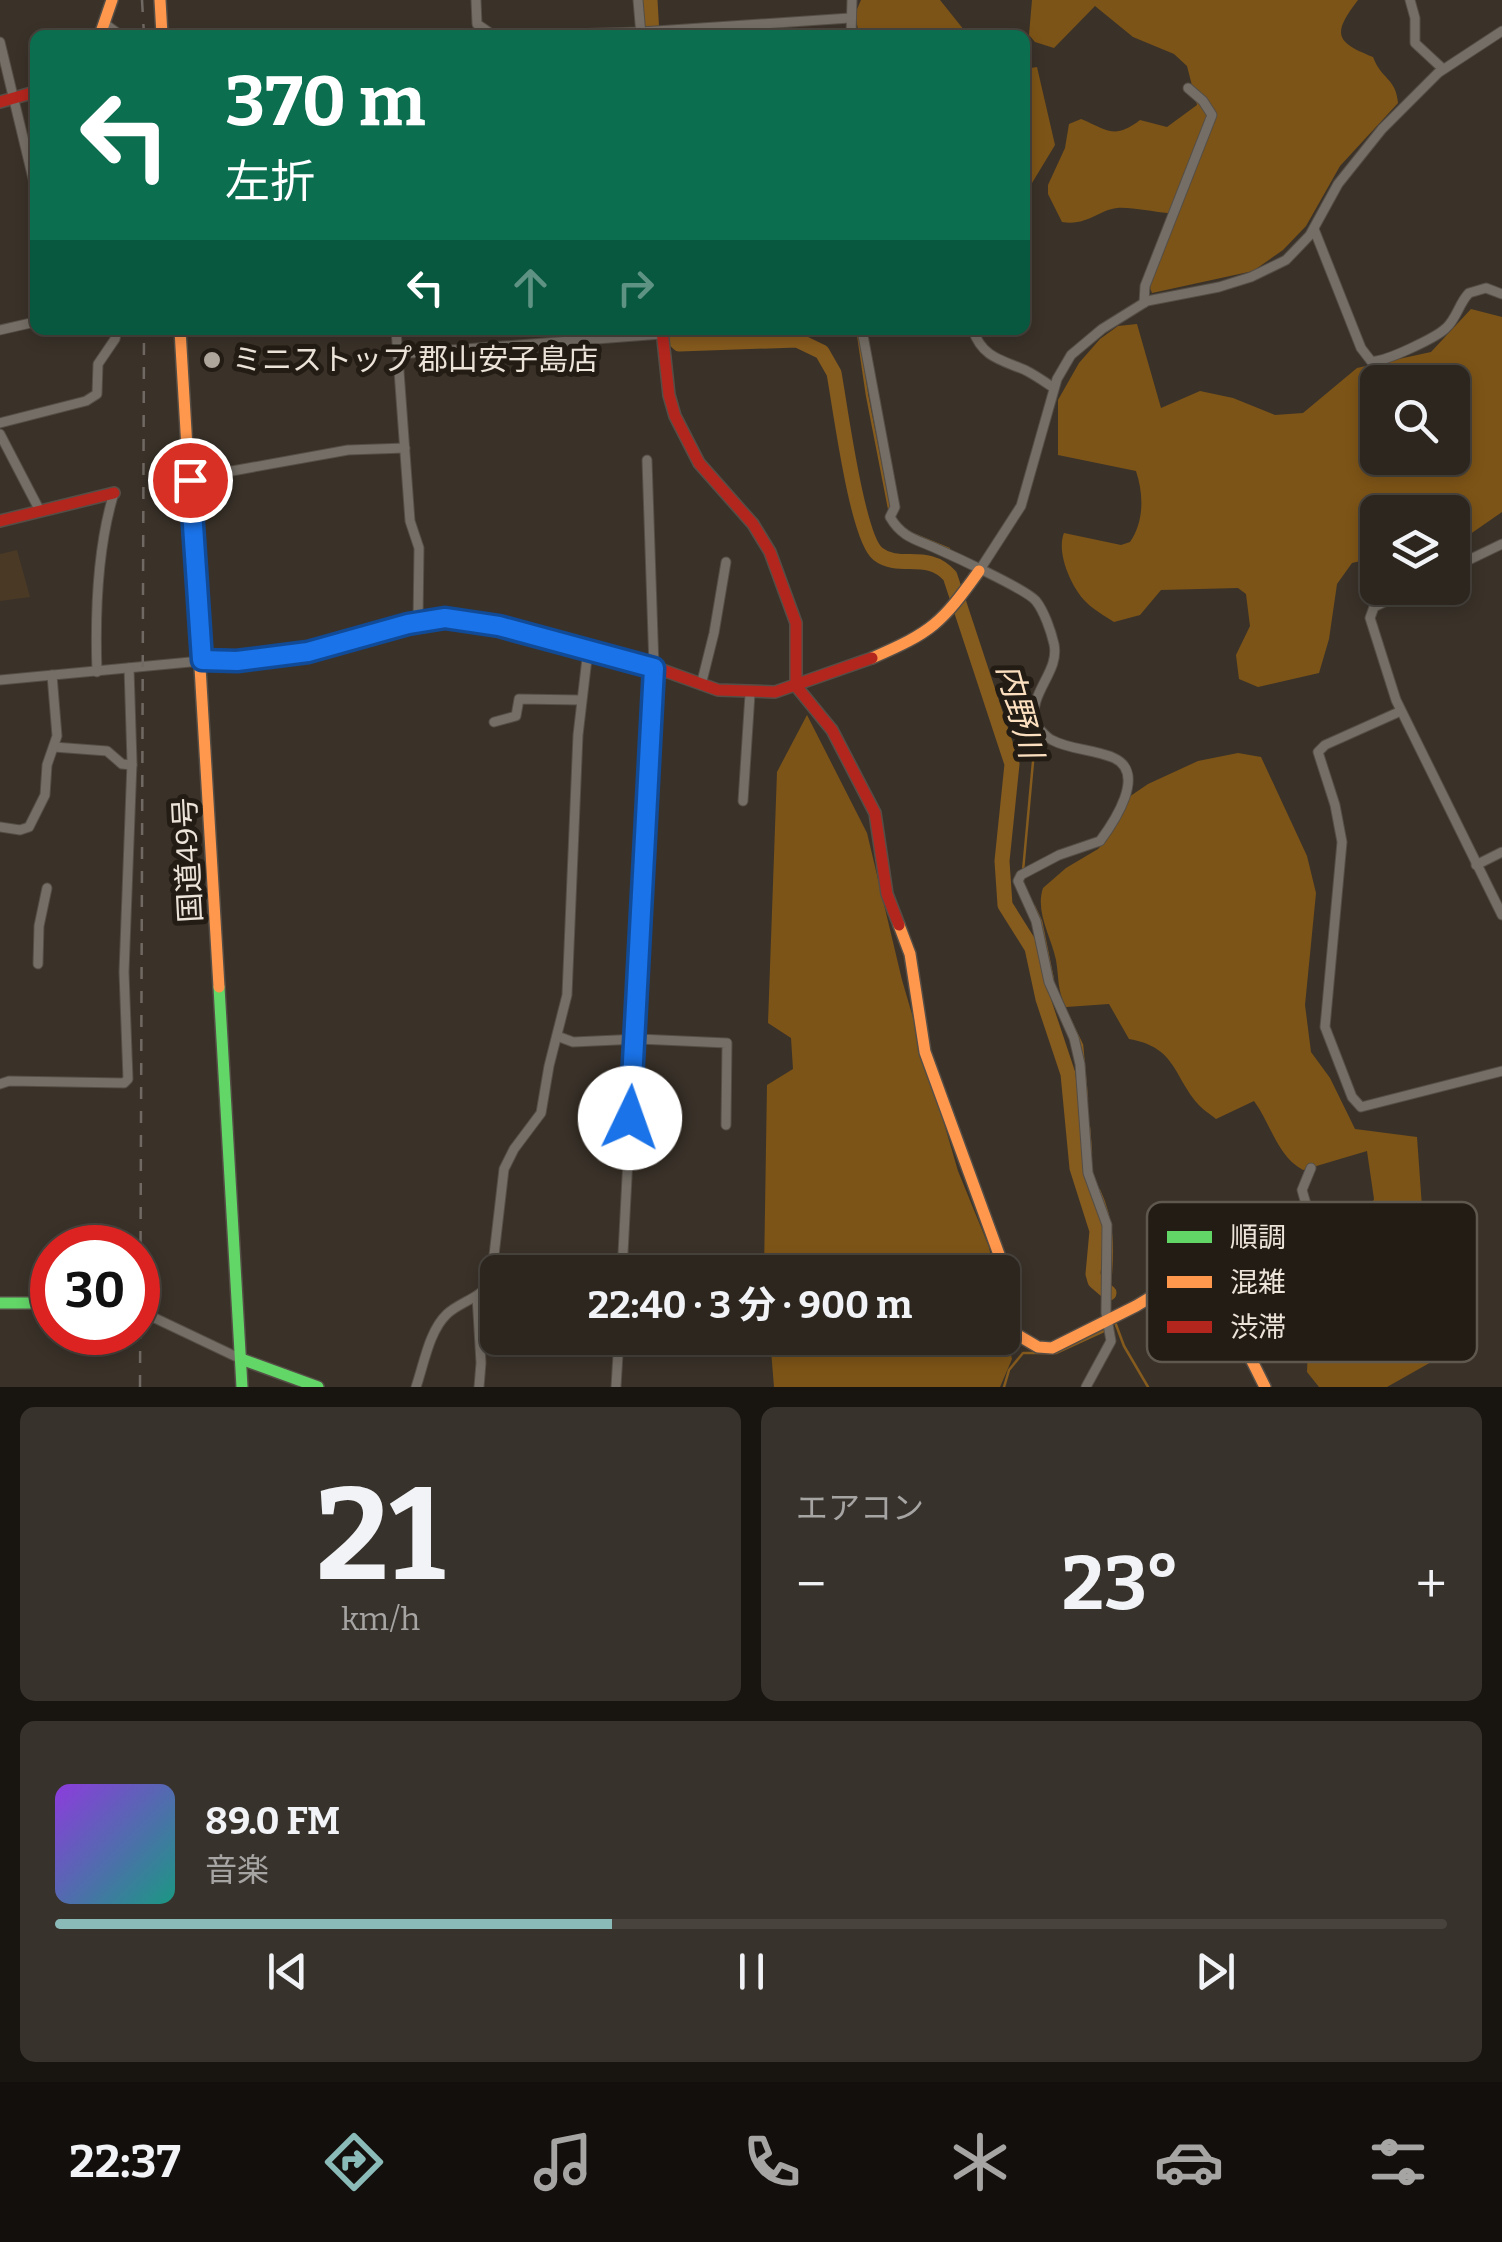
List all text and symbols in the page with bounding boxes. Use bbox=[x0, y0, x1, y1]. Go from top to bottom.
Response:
text: 370 m bbox=[225, 60, 426, 144]
icon: left bbox=[60, 70, 190, 200]
text: 左折 bbox=[225, 155, 315, 209]
icon: left bbox=[398, 260, 453, 315]
icon: ahead bbox=[503, 260, 558, 315]
icon: right bbox=[608, 260, 663, 315]
place label: ミニストップ 郡山安子島店 bbox=[232, 342, 598, 378]
marker: ミニストップ 郡山安子島店 bbox=[201, 349, 223, 371]
map controls bbox=[1360, 365, 1470, 605]
button: search bbox=[1360, 365, 1470, 475]
pin bbox=[148, 438, 233, 523]
icon: arrive bbox=[163, 453, 218, 508]
button: layers bbox=[1360, 495, 1470, 605]
water label: 内野川 bbox=[989, 660, 1052, 765]
street label: 国道49号 bbox=[167, 797, 209, 923]
position arrow bbox=[578, 1066, 682, 1170]
legend bbox=[1147, 1202, 1477, 1362]
text: 順調 bbox=[1230, 1221, 1286, 1254]
speed limit sign: 30 bbox=[30, 1225, 160, 1355]
text: 混雑 bbox=[1230, 1266, 1286, 1299]
text: 22:40 · 3 分 · 900 m bbox=[588, 1282, 912, 1328]
text: 渋滞 bbox=[1230, 1311, 1286, 1344]
text: 21 bbox=[316, 1457, 445, 1613]
text: エアコン bbox=[796, 1489, 924, 1527]
text: 23° bbox=[1062, 1539, 1180, 1629]
text: − bbox=[796, 1552, 826, 1618]
text: + bbox=[1416, 1552, 1447, 1618]
text: km/h bbox=[341, 1600, 420, 1638]
text: 89.0 FM bbox=[205, 1798, 340, 1844]
text: 音楽 bbox=[205, 1851, 269, 1889]
icon: previous bbox=[260, 1944, 315, 1999]
icon: pause bbox=[724, 1944, 779, 1999]
icon: next bbox=[1188, 1944, 1243, 1999]
icon: directions bbox=[319, 2127, 389, 2197]
icon: music bbox=[528, 2127, 598, 2197]
icon: phone bbox=[737, 2127, 807, 2197]
icon: climate bbox=[945, 2127, 1015, 2197]
icon: car bbox=[1154, 2127, 1224, 2197]
icon: filters bbox=[1363, 2127, 1433, 2197]
text: 22:37 bbox=[69, 2135, 181, 2189]

